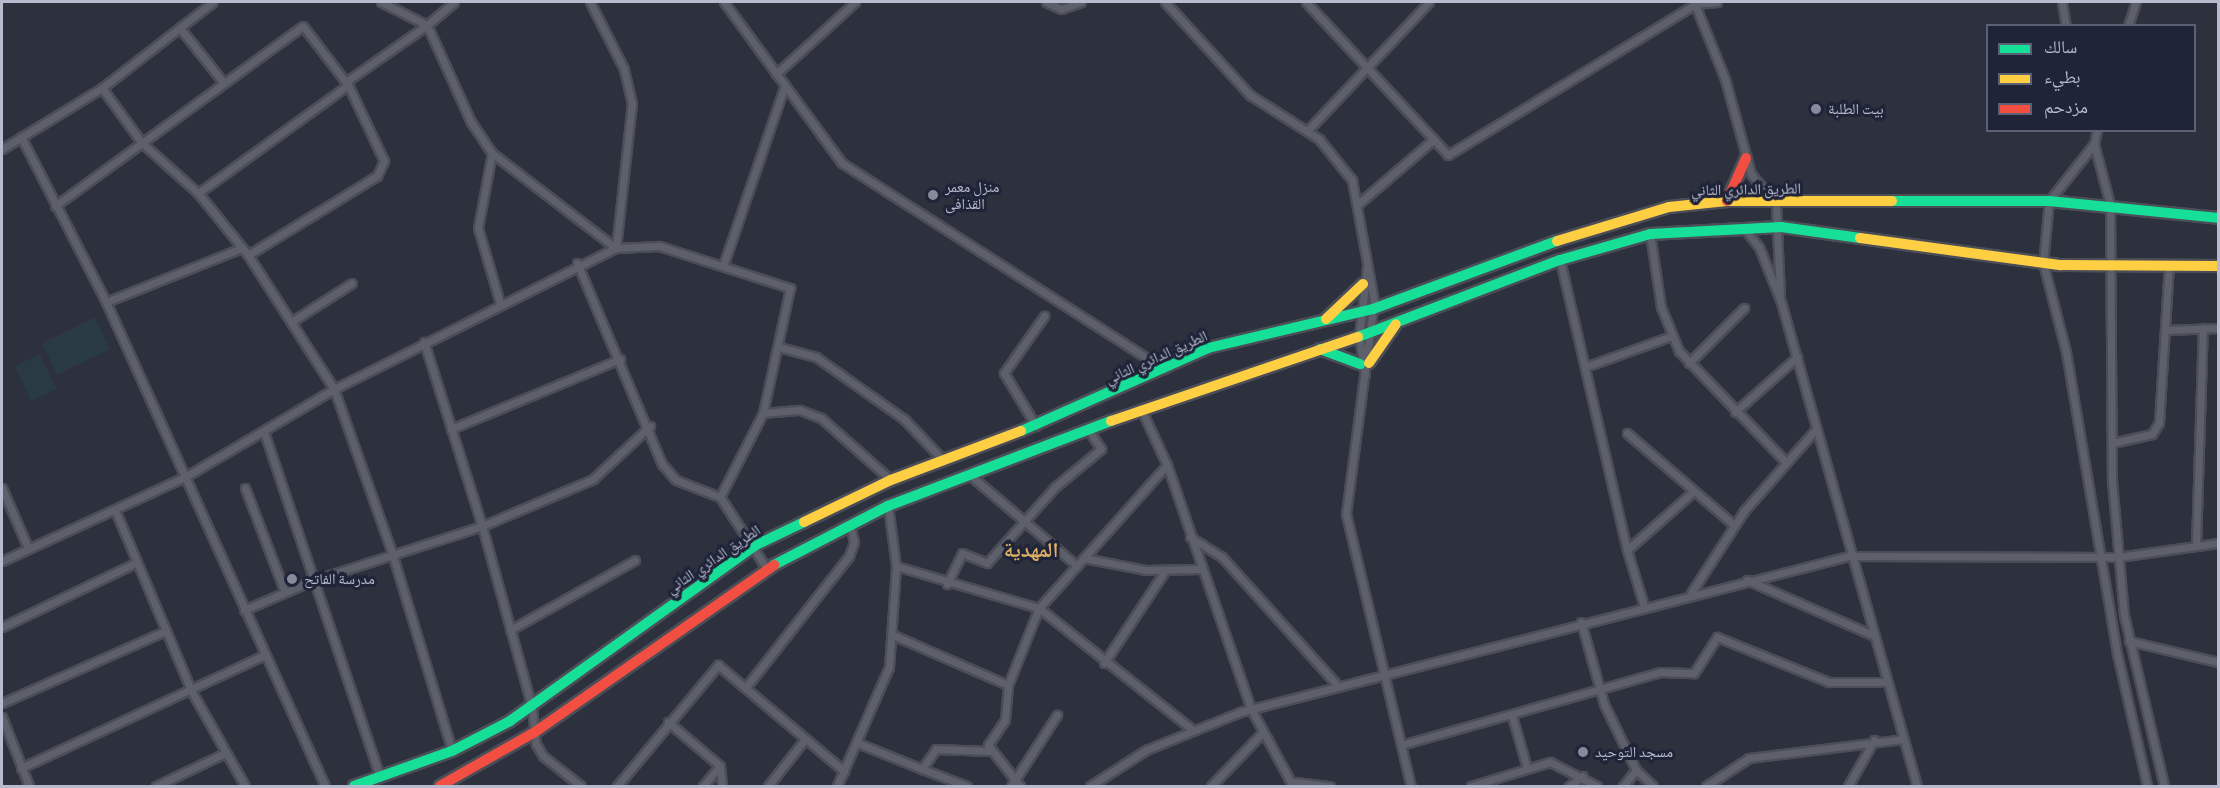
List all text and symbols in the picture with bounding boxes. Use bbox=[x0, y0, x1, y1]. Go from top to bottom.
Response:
legend bbox=[1986, 24, 2196, 132]
text: سالك bbox=[2044, 35, 2077, 57]
text: بطيء bbox=[2044, 65, 2081, 87]
text: مزدحم bbox=[2044, 95, 2088, 117]
place label: بيت الطلبة bbox=[1828, 100, 1884, 118]
marker: بيت الطلبة bbox=[1809, 102, 1823, 116]
place label: منزل معمر القذافى bbox=[945, 177, 999, 212]
street label: الطريق الدائري الثاني bbox=[1691, 179, 1801, 199]
marker: منزل معمر القذافى bbox=[926, 188, 940, 202]
street label: الطريق الدائري الثاني bbox=[1102, 326, 1210, 388]
street label: الطريق الدائري الثاني bbox=[662, 521, 764, 597]
district label: المهدية bbox=[1004, 536, 1058, 562]
place label: مدرسة الفاتح bbox=[304, 570, 375, 588]
marker: مدرسة الفاتح bbox=[285, 572, 299, 586]
place label: مسجد التوحيد bbox=[1595, 743, 1673, 761]
marker: مسجد التوحيد bbox=[1576, 745, 1590, 759]

